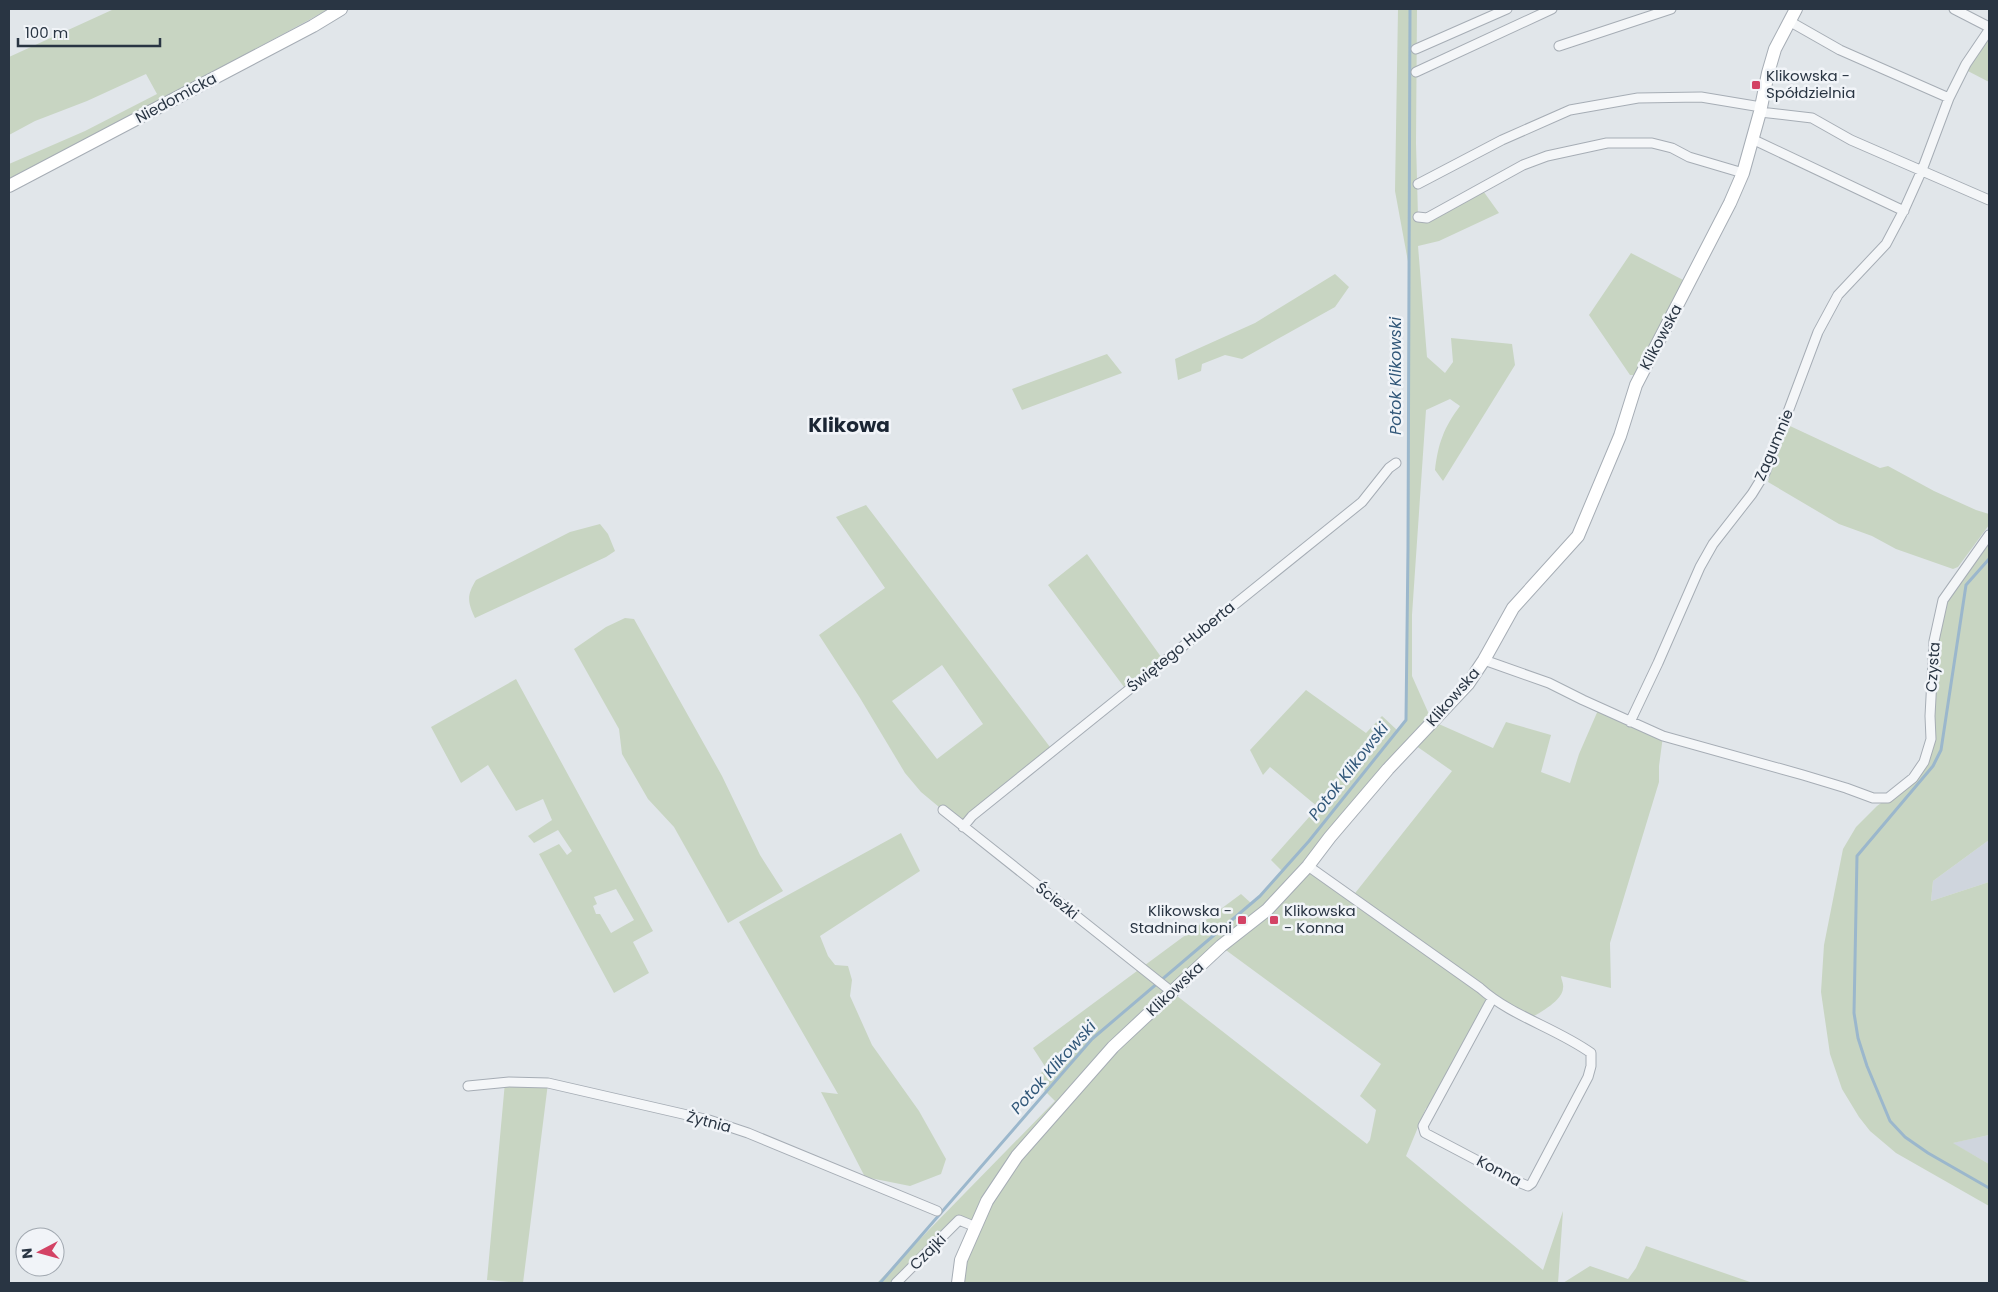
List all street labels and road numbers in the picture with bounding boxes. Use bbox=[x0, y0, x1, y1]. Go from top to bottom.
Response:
street label: Niedomicka bbox=[131, 67, 220, 128]
street label: Klikowska bbox=[1634, 300, 1687, 373]
street label: Zagumnie bbox=[1749, 406, 1798, 484]
street label: Świętego Huberta bbox=[1122, 597, 1239, 697]
street label: Czysta bbox=[1920, 641, 1945, 693]
street label: Klikowska bbox=[1421, 663, 1484, 731]
street label: Ścieżki bbox=[1031, 877, 1083, 924]
street label: Klikowska bbox=[1141, 957, 1208, 1021]
street label: Żytnia bbox=[684, 1105, 734, 1138]
street label: Konna bbox=[1473, 1150, 1525, 1191]
street label: Czajki bbox=[905, 1229, 951, 1275]

